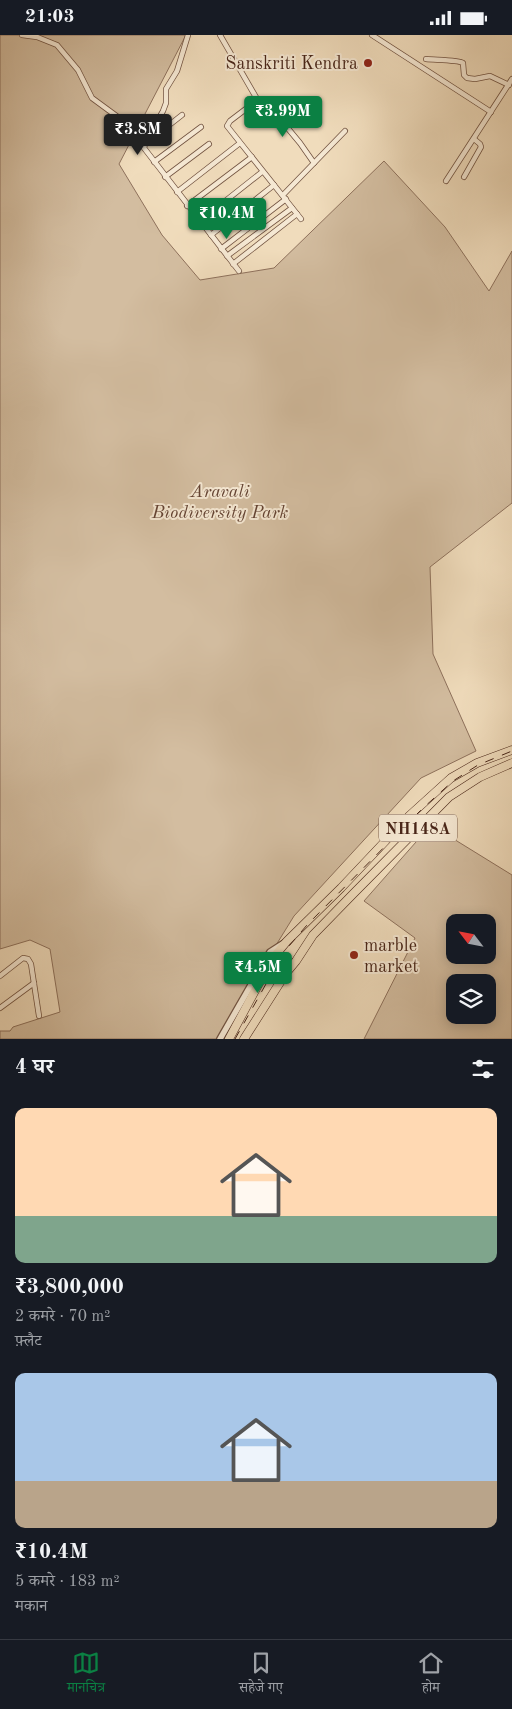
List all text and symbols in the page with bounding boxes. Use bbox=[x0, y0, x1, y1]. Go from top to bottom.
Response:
text: 21:03 bbox=[25, 8, 74, 27]
place label: Sanskriti Kendra bbox=[225, 55, 358, 73]
marker: Sanskriti Kendra bbox=[362, 57, 374, 69]
pin: ₹3.99M bbox=[242, 96, 324, 138]
text: ₹3.99M bbox=[255, 104, 311, 120]
pin: ₹3.8M bbox=[103, 113, 173, 156]
text: ₹3.8M bbox=[115, 122, 161, 138]
pin: ₹10.4M bbox=[186, 197, 268, 240]
text: ₹10.4M bbox=[199, 206, 255, 222]
park label: Aravali Biodiversity Park bbox=[151, 483, 289, 522]
road number: NH148A bbox=[379, 815, 457, 841]
north arrow bbox=[446, 914, 496, 964]
map controls bbox=[446, 914, 496, 1024]
place label: marble market bbox=[364, 937, 419, 976]
marker: marble market bbox=[348, 949, 360, 961]
pin: ₹4.5M bbox=[223, 951, 293, 994]
text: ₹4.5M bbox=[235, 960, 281, 976]
button: layers bbox=[446, 974, 496, 1024]
icon: filters bbox=[469, 1055, 497, 1083]
text: 4 घर bbox=[15, 1057, 54, 1078]
icon: home bbox=[211, 1140, 301, 1230]
text: ₹3,800,000 bbox=[15, 1277, 124, 1298]
text: 2 कमरे · 70 m² bbox=[15, 1309, 110, 1325]
text: फ़्लैट bbox=[15, 1334, 42, 1350]
icon: home bbox=[211, 1405, 301, 1495]
text: ₹10.4M bbox=[15, 1542, 88, 1563]
text: 5 कमरे · 183 m² bbox=[15, 1574, 120, 1590]
text: मकान bbox=[15, 1599, 47, 1615]
tab: मानचित्र bbox=[67, 1649, 105, 1701]
tab: सहेजे गए bbox=[239, 1649, 283, 1701]
tab: होम bbox=[417, 1649, 445, 1701]

